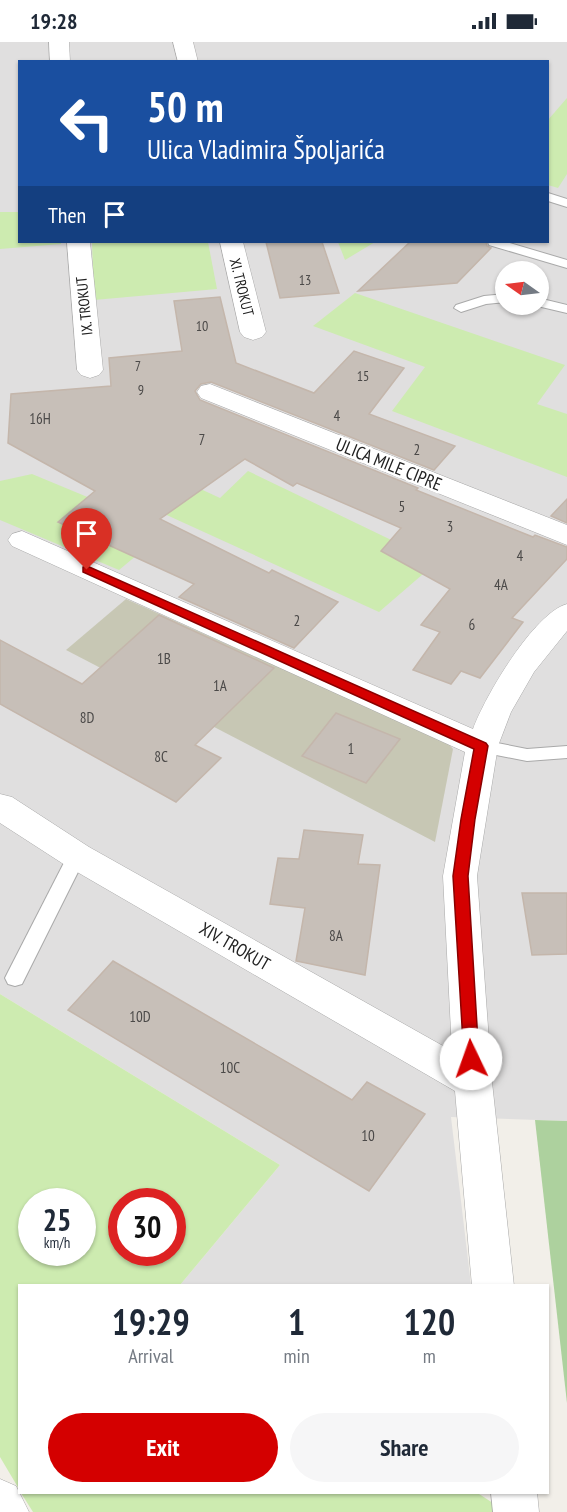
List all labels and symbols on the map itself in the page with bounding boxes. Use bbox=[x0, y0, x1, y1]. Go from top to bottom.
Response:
street label: XI. TROKUT bbox=[226, 256, 258, 318]
north arrow bbox=[495, 261, 549, 315]
house number: 13 bbox=[299, 271, 311, 289]
street label: IX. TROKUT bbox=[71, 275, 97, 336]
house number: 10 bbox=[196, 317, 208, 335]
house number: 7 bbox=[135, 357, 141, 375]
house number: 15 bbox=[357, 367, 369, 385]
house number: 9 bbox=[138, 381, 144, 399]
house number: 4 bbox=[334, 406, 341, 425]
house number: 16H bbox=[29, 409, 51, 428]
house number: 7 bbox=[199, 430, 205, 449]
street label: ULICA MILE CIPRE bbox=[333, 432, 445, 496]
house number: 2 bbox=[414, 440, 420, 459]
house number: 5 bbox=[399, 497, 405, 516]
pin bbox=[61, 508, 112, 570]
house number: 3 bbox=[447, 517, 453, 536]
house number: 4 bbox=[517, 546, 524, 565]
house number: 4A bbox=[494, 575, 509, 594]
house number: 2 bbox=[294, 611, 300, 630]
house number: 6 bbox=[469, 615, 476, 634]
house number: 1B bbox=[157, 649, 171, 668]
house number: 1A bbox=[213, 676, 228, 695]
house number: 8D bbox=[80, 708, 94, 727]
house number: 1 bbox=[348, 739, 354, 758]
house number: 8C bbox=[154, 747, 168, 766]
street label: XIV. TROKUT bbox=[196, 917, 274, 975]
house number: 8A bbox=[329, 926, 344, 945]
house number: 10D bbox=[129, 1007, 151, 1026]
position arrow bbox=[439, 1027, 503, 1091]
house number: 10C bbox=[220, 1058, 240, 1077]
house number: 10 bbox=[361, 1126, 375, 1145]
speed limit sign: 30 bbox=[108, 1188, 186, 1266]

